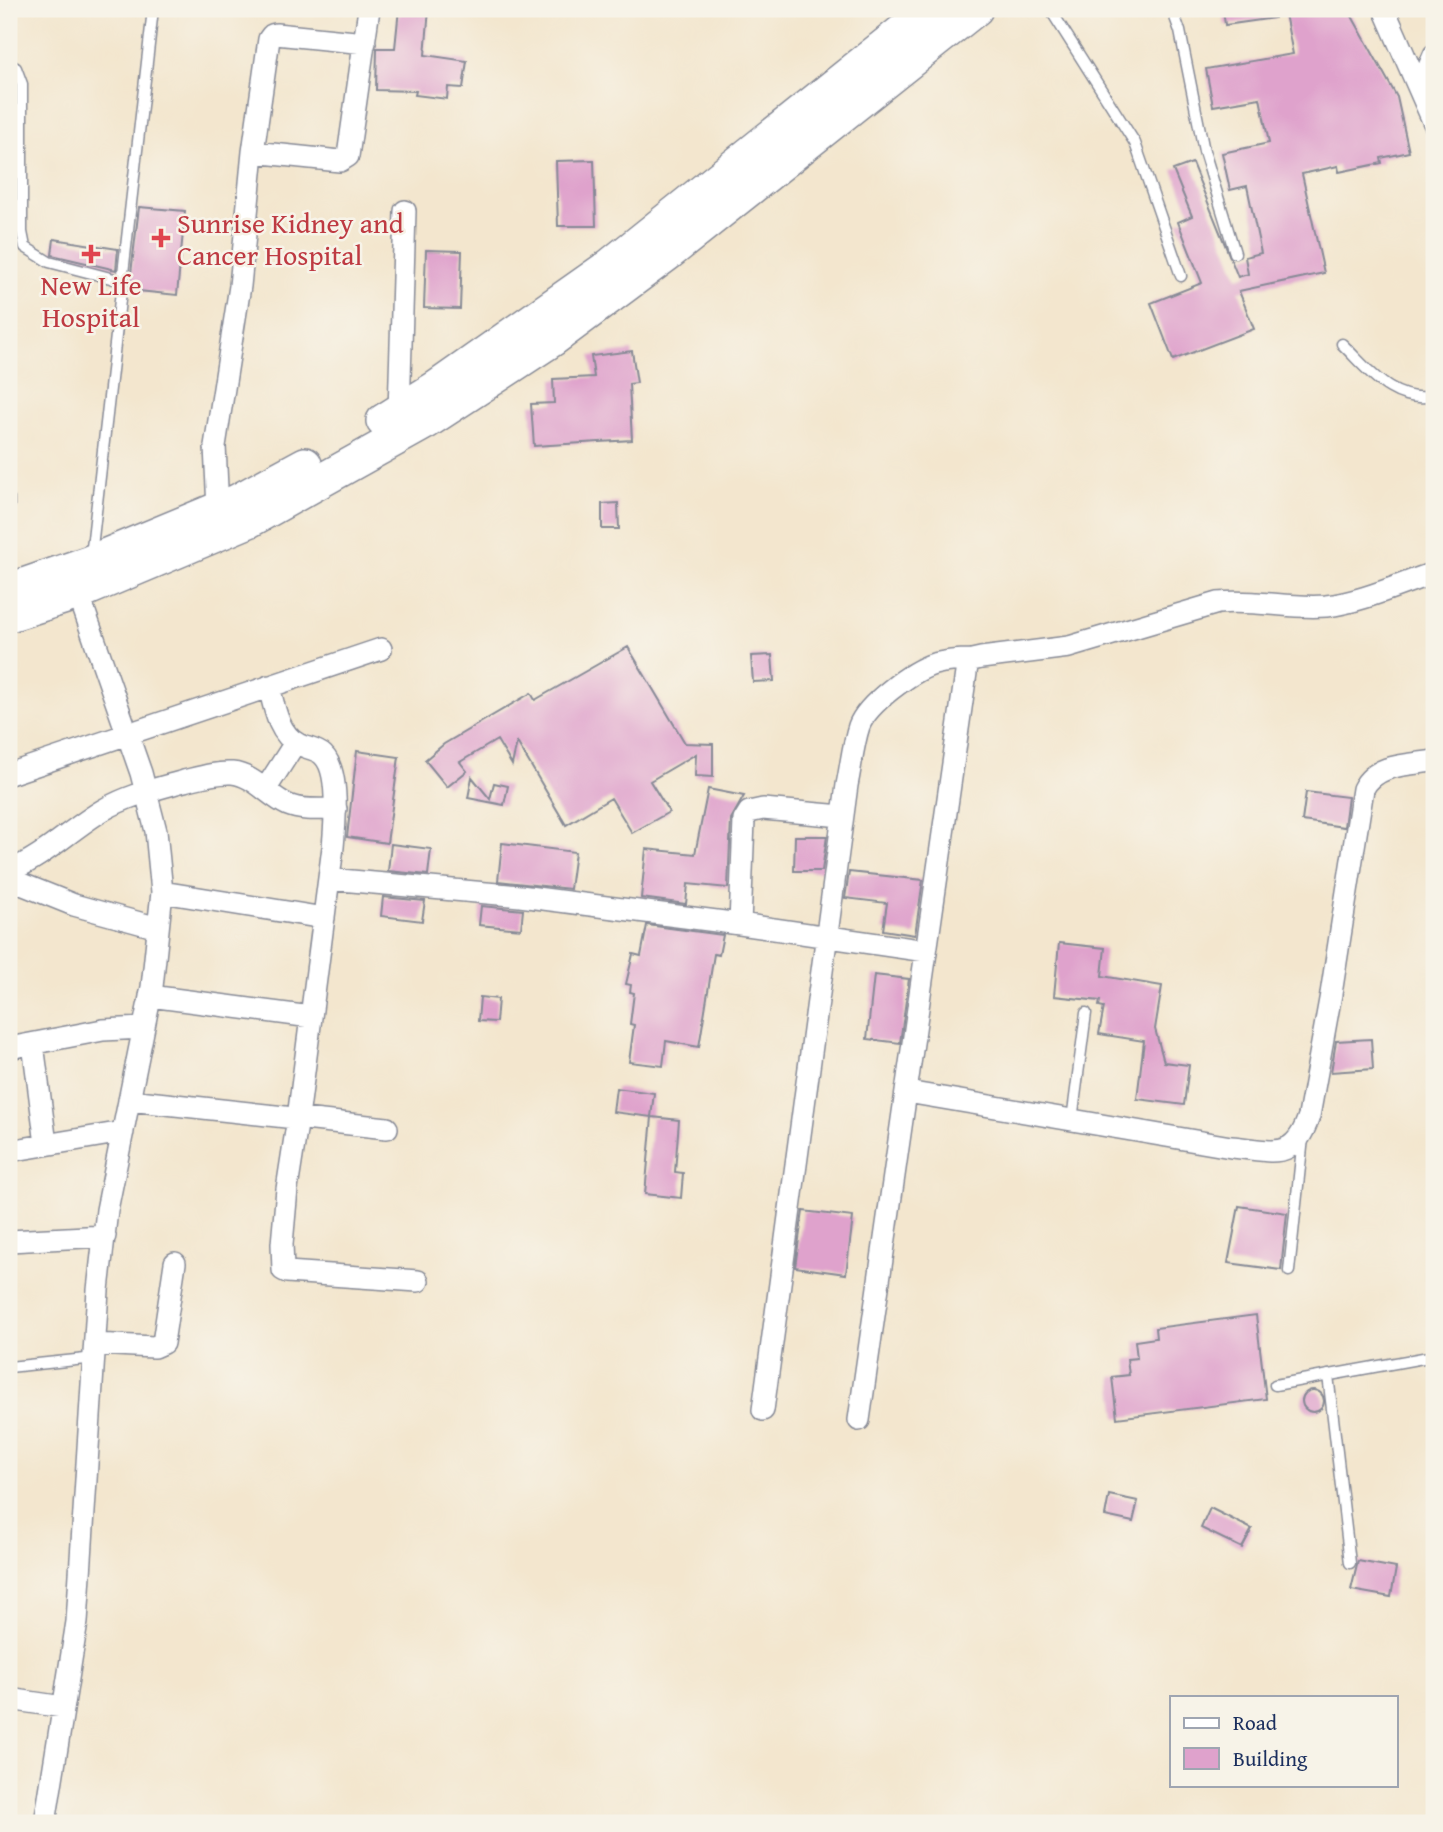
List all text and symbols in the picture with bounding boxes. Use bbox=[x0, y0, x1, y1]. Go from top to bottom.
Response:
place label: Sunrise Kidney and Cancer Hospital bbox=[177, 202, 404, 275]
marker: Sunrise Kidney and Cancer Hospital bbox=[151, 228, 171, 248]
marker: New Life Hospital bbox=[81, 244, 101, 264]
place label: New Life Hospital bbox=[40, 264, 142, 337]
legend bbox=[1170, 1696, 1398, 1786]
text: Road bbox=[1233, 1707, 1278, 1738]
text: Building bbox=[1233, 1743, 1308, 1774]

